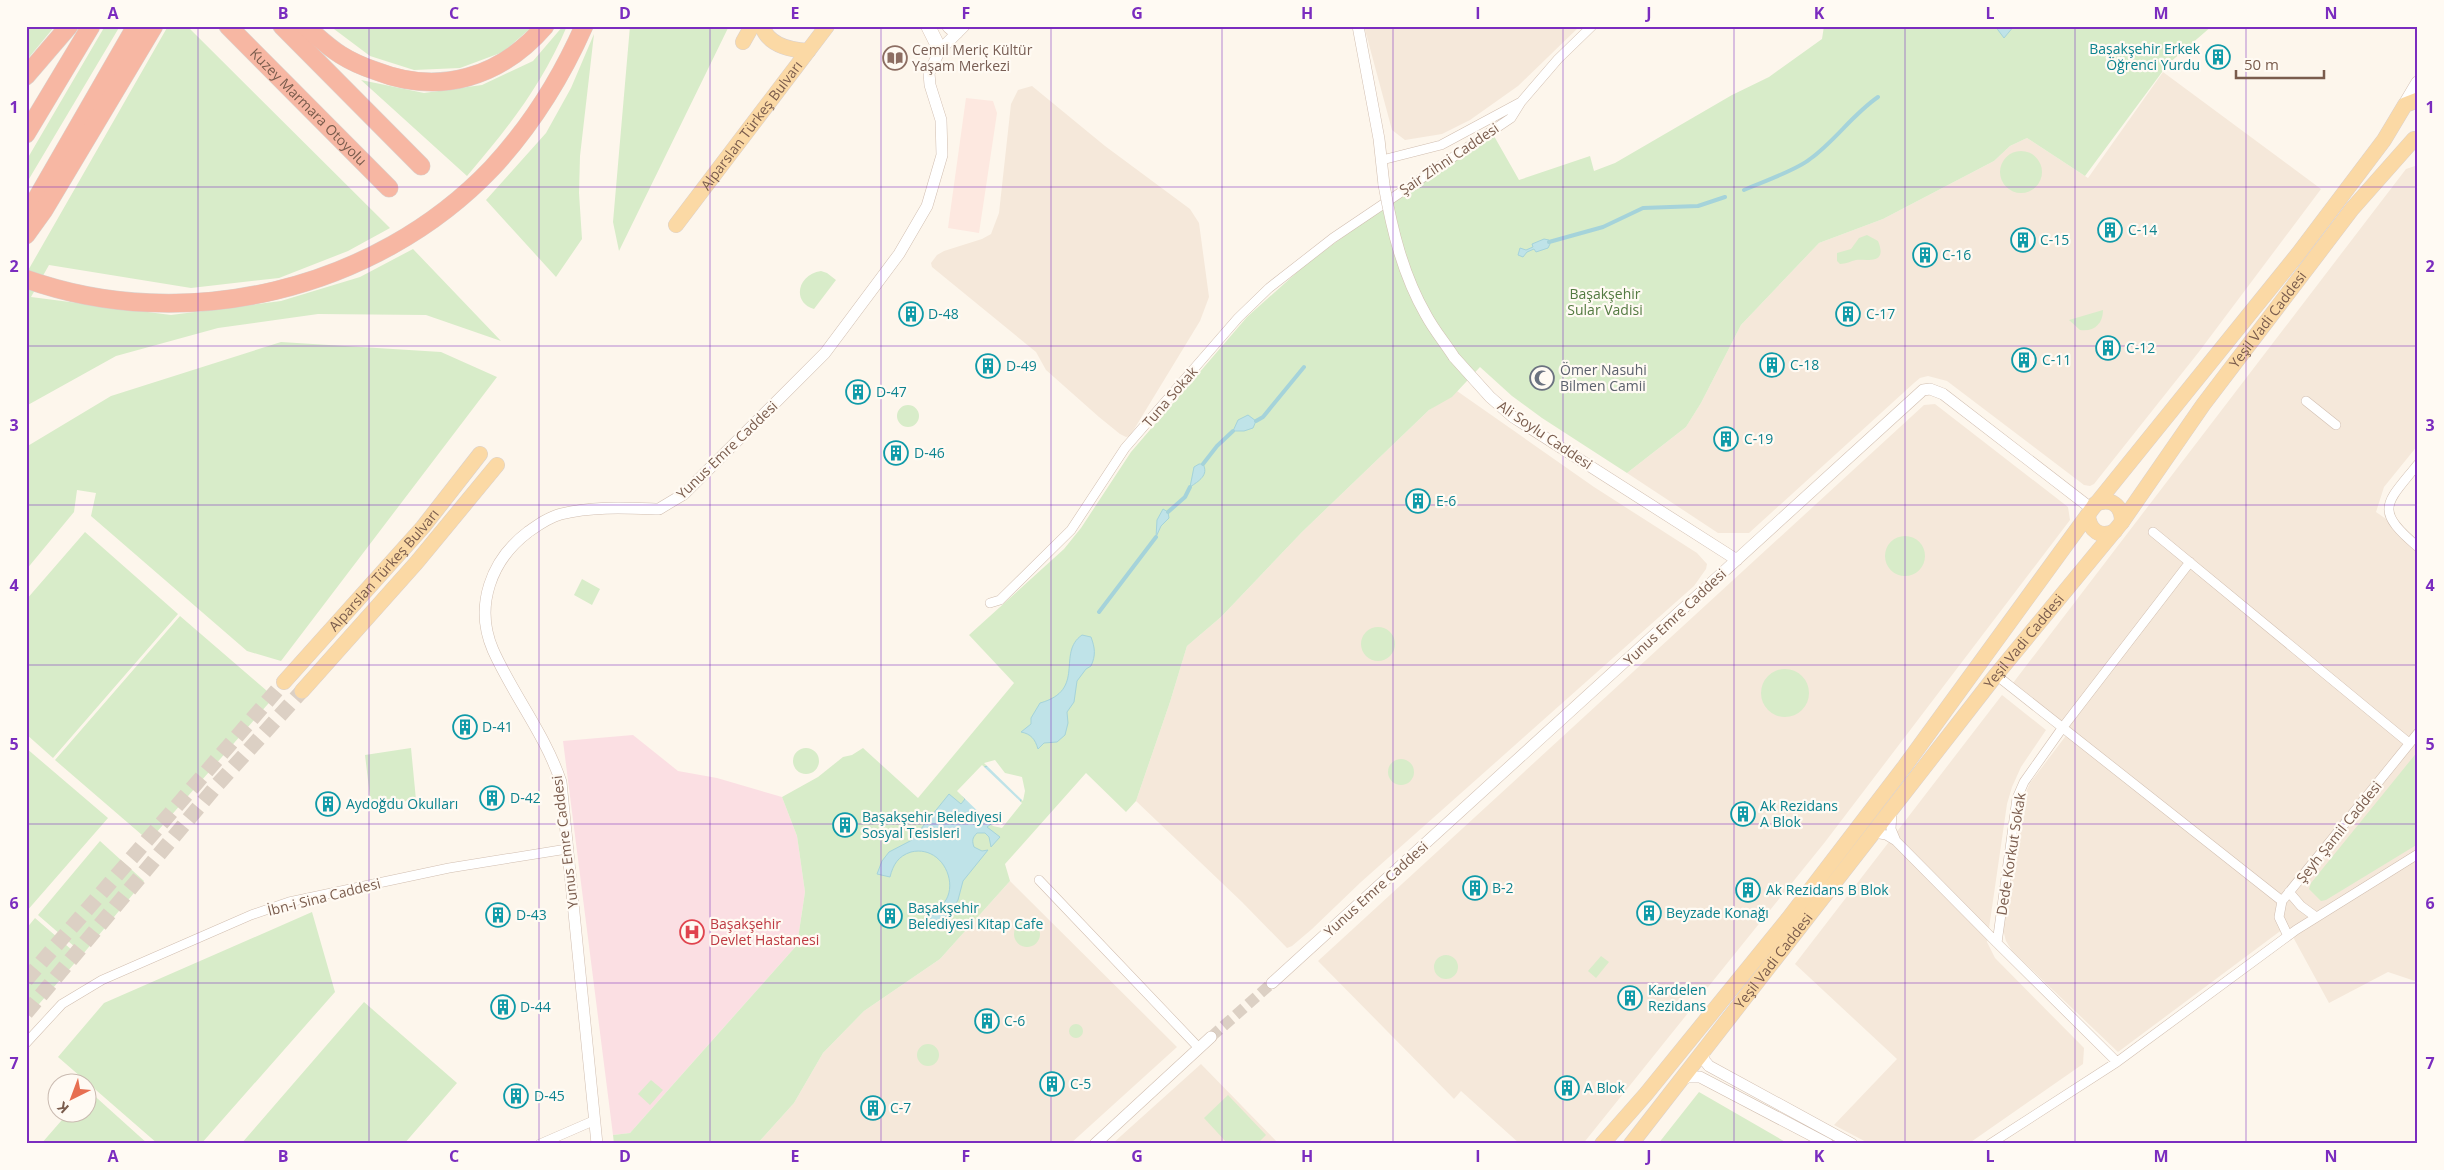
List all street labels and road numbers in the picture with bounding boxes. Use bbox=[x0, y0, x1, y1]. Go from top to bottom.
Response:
street label: Kuzey Marmara Otoyolu bbox=[246, 44, 371, 169]
street label: Alparslan Türkeş Bulvarı bbox=[696, 57, 806, 194]
street label: Şair Zihni Caddesi bbox=[1395, 118, 1502, 199]
street label: Yeşil Vadi Caddesi bbox=[2225, 267, 2310, 372]
street label: Tuna Sokak bbox=[1138, 362, 1202, 431]
street label: Yunus Emre Caddesi bbox=[672, 396, 781, 503]
street label: Ali Soylu Caddesi bbox=[1494, 396, 1596, 473]
street label: Alparslan Türkeş Bulvarı bbox=[324, 505, 443, 635]
street label: Yunus Emre Caddesi bbox=[1619, 564, 1730, 669]
street label: Yeşil Vadi Caddesi bbox=[1979, 590, 2068, 692]
street label: Yunus Emre Caddesi bbox=[547, 775, 582, 910]
street label: Şeyh Şamil Caddesi bbox=[2292, 777, 2386, 887]
street label: Dede Korkut Sokak bbox=[1991, 791, 2030, 917]
street label: Yunus Emre Caddesi bbox=[1320, 837, 1432, 940]
street label: İbn-i Sina Caddesi bbox=[265, 873, 382, 920]
street label: Yeşil Vadi Caddesi bbox=[1730, 909, 1816, 1013]

